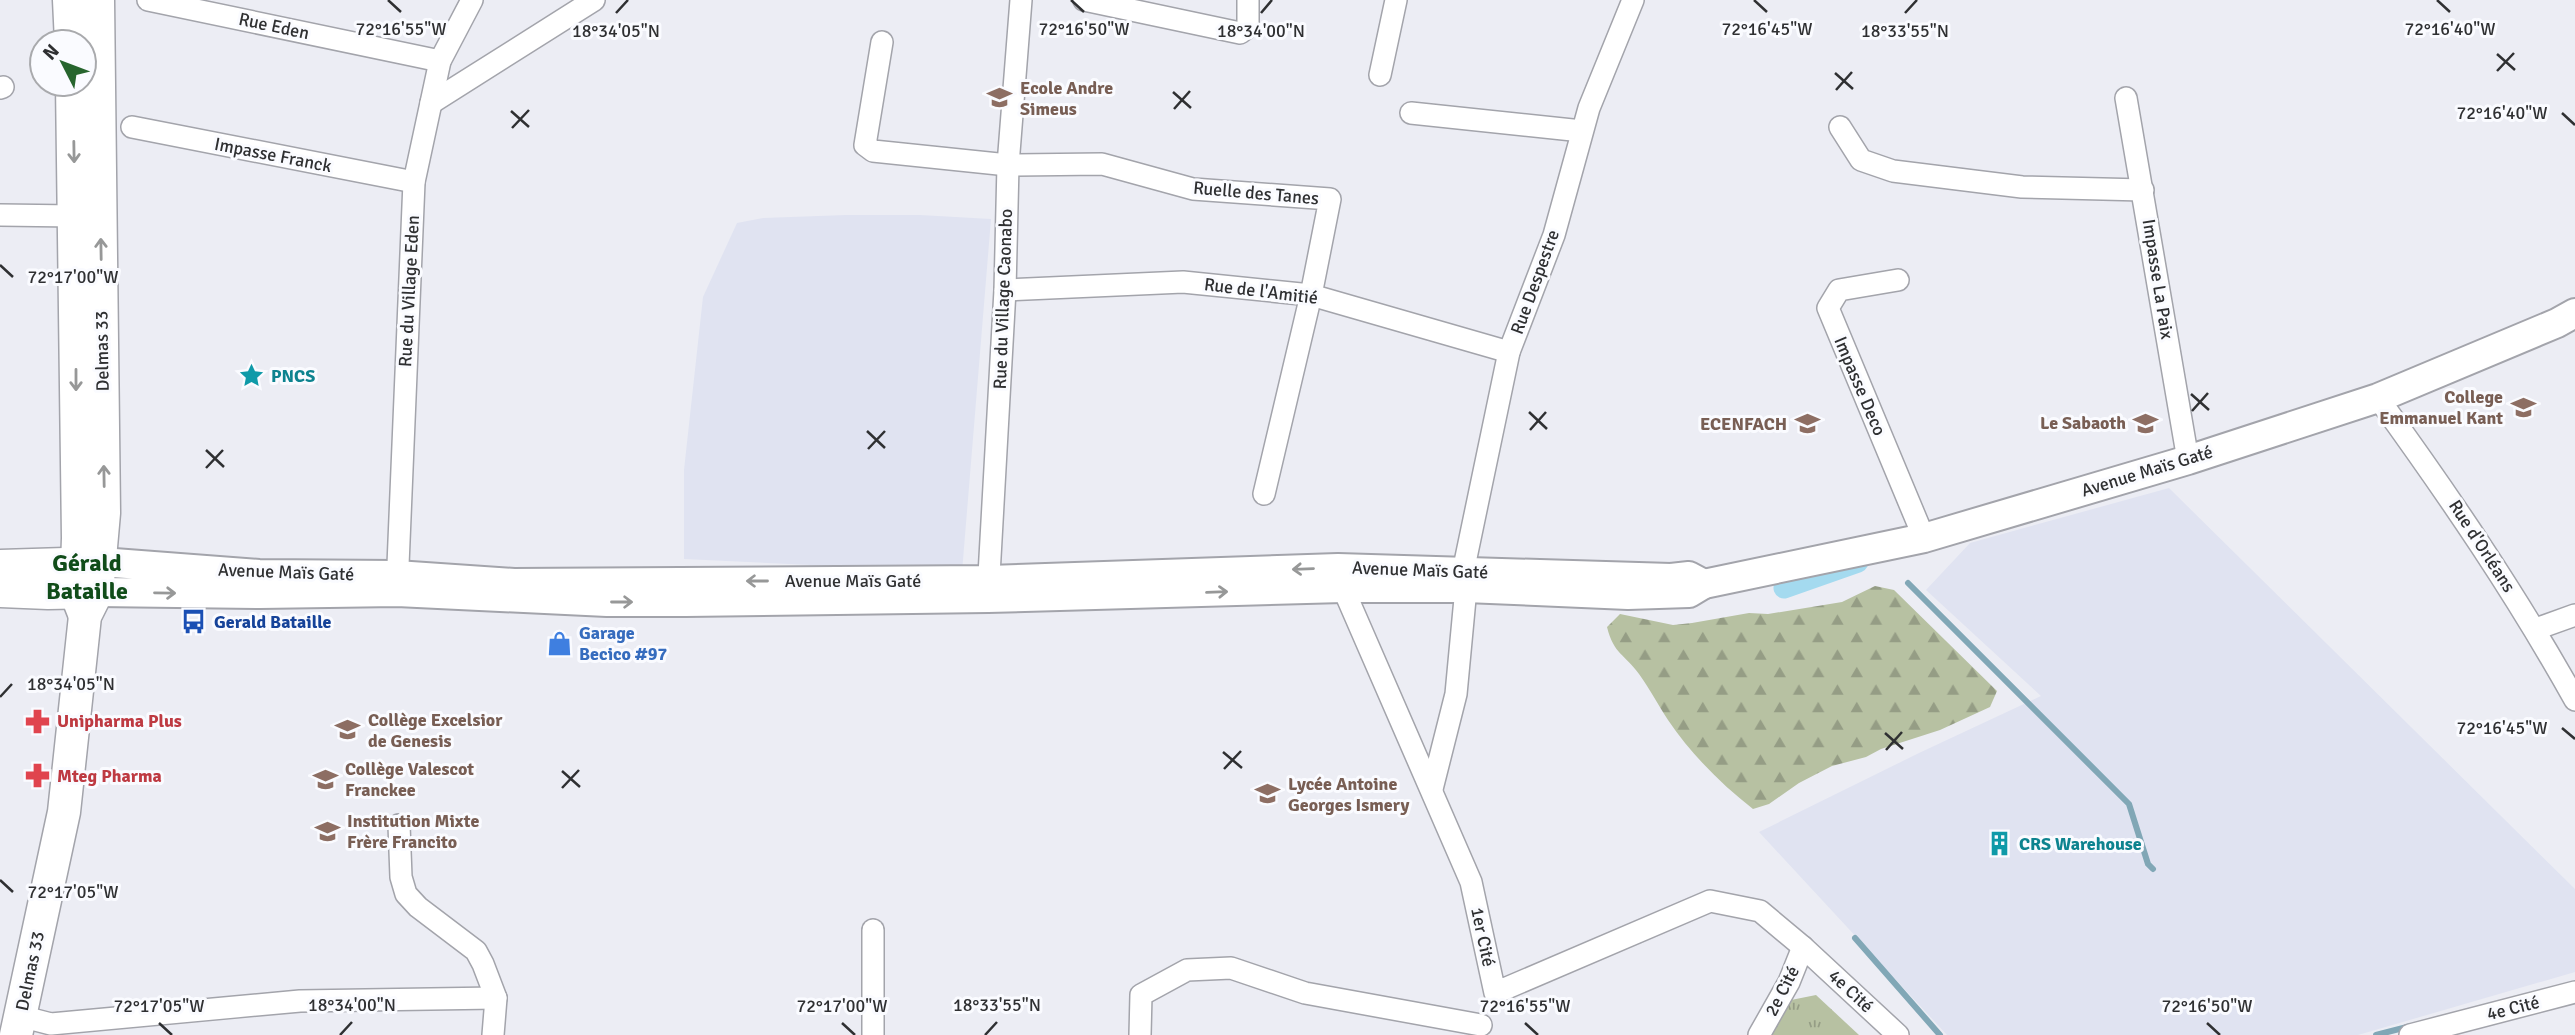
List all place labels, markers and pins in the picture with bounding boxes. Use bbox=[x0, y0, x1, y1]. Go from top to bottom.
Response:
place label: Ecole Andre Simeus bbox=[1020, 77, 1113, 120]
school or university icon: Ecole Andre Simeus bbox=[986, 84, 1014, 112]
place icon: PNCS bbox=[237, 362, 265, 390]
place label: PNCS bbox=[271, 365, 315, 387]
place label: College Emmanuel Kant bbox=[2379, 386, 2503, 429]
school or university icon: College Emmanuel Kant bbox=[2509, 393, 2537, 421]
school or university icon: Le Sabaoth bbox=[2132, 409, 2160, 437]
school or university icon: ECENFACH bbox=[1793, 410, 1821, 438]
place label: Le Sabaoth bbox=[2040, 412, 2126, 434]
place label: ECENFACH bbox=[1700, 413, 1787, 435]
bus stop icon: Gerald Bataille bbox=[180, 608, 208, 636]
place label: Gerald Bataille bbox=[214, 611, 332, 633]
place label: Garage Becico #97 bbox=[579, 622, 667, 665]
shop icon: Garage Becico #97 bbox=[545, 629, 573, 657]
pharmacy icon: Unipharma Plus bbox=[23, 707, 51, 735]
place label: Collège Excelsior de Genesis bbox=[368, 709, 503, 752]
place label: Unipharma Plus bbox=[57, 710, 182, 732]
school or university icon: Collège Excelsior de Genesis bbox=[334, 716, 362, 744]
place label: Collège Valescot Franckee bbox=[345, 758, 474, 801]
pharmacy icon: Mteg Pharma bbox=[23, 762, 51, 790]
place label: Mteg Pharma bbox=[57, 765, 162, 787]
school or university icon: Collège Valescot Franckee bbox=[311, 765, 339, 793]
place label: Lycée Antoine Georges Ismery bbox=[1288, 773, 1409, 816]
school or university icon: Lycée Antoine Georges Ismery bbox=[1254, 780, 1282, 808]
place label: Institution Mixte Frère Francito bbox=[347, 810, 479, 853]
school or university icon: Institution Mixte Frère Francito bbox=[313, 817, 341, 845]
building icon: CRS Warehouse bbox=[1985, 830, 2013, 858]
place label: CRS Warehouse bbox=[2019, 833, 2142, 855]

